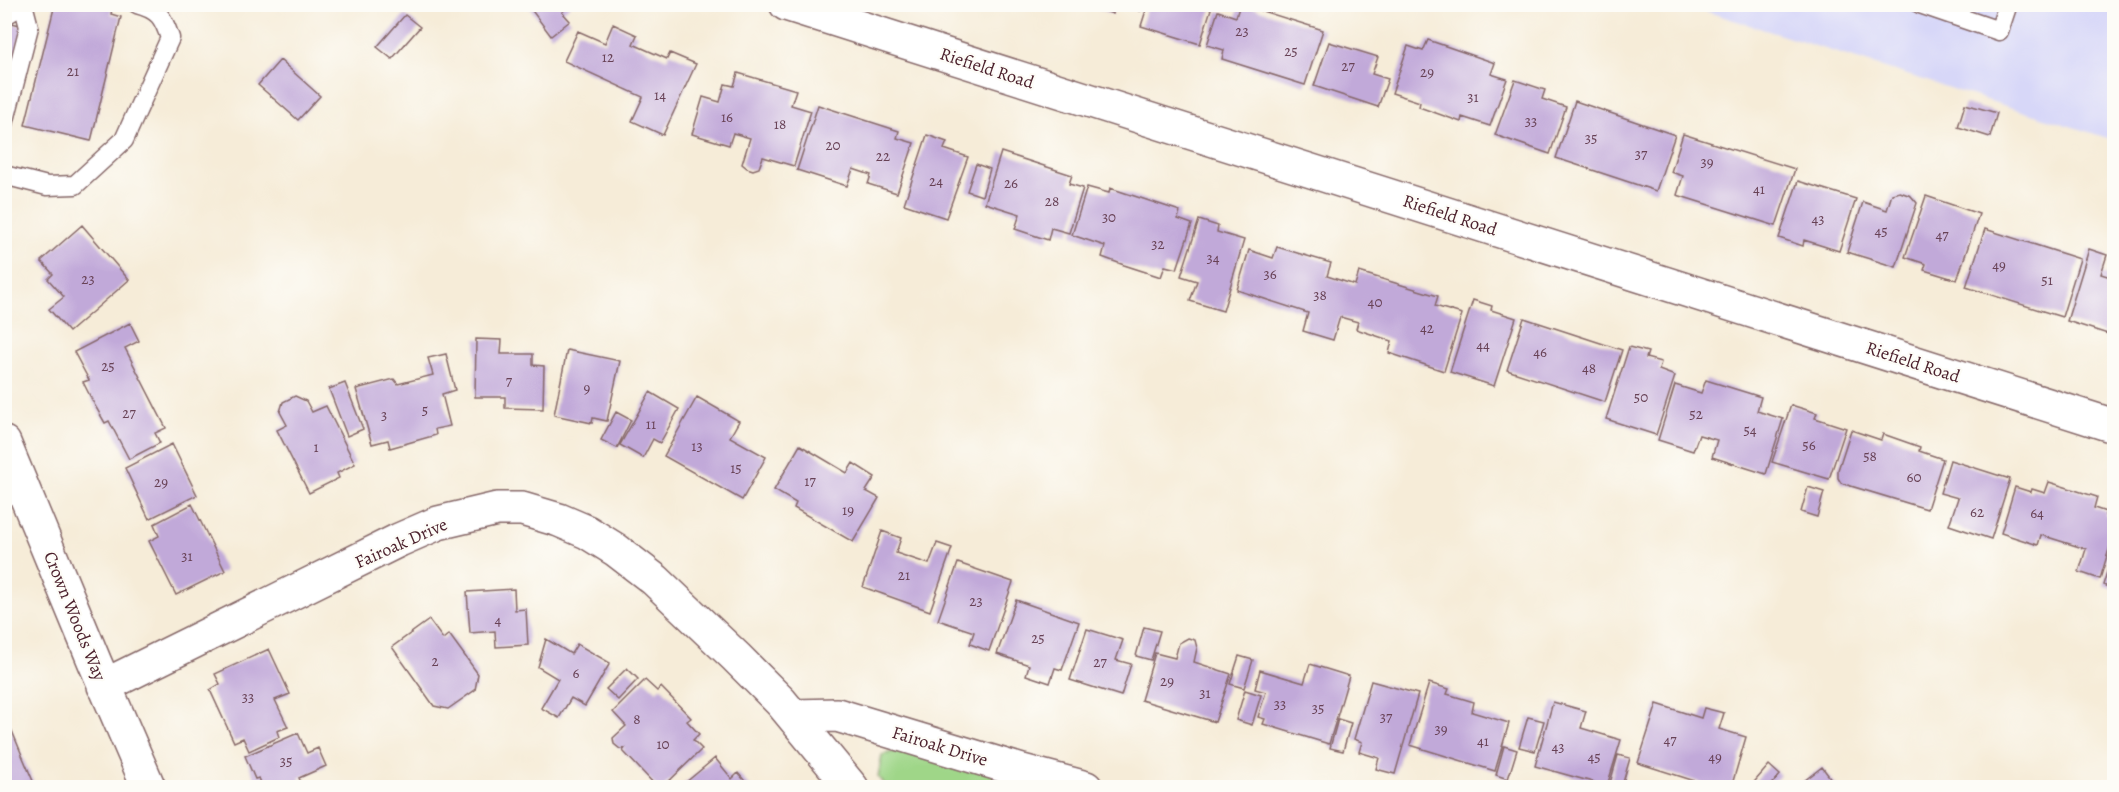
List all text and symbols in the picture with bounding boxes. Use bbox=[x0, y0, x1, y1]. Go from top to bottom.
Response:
house number: 23 bbox=[1235, 21, 1249, 41]
street label: Riefield Road bbox=[937, 41, 1037, 95]
house number: 25 bbox=[1284, 41, 1298, 61]
house number: 12 bbox=[602, 47, 614, 67]
house number: 27 bbox=[1341, 56, 1355, 76]
house number: 21 bbox=[67, 61, 79, 81]
house number: 29 bbox=[1420, 62, 1434, 82]
house number: 14 bbox=[654, 85, 666, 105]
house number: 31 bbox=[1467, 87, 1479, 107]
house number: 16 bbox=[721, 107, 733, 127]
house number: 33 bbox=[1525, 111, 1537, 131]
house number: 18 bbox=[774, 114, 786, 134]
house number: 35 bbox=[1585, 128, 1597, 148]
house number: 20 bbox=[825, 135, 841, 155]
house number: 37 bbox=[1635, 144, 1648, 164]
house number: 22 bbox=[876, 146, 890, 166]
house number: 39 bbox=[1700, 152, 1714, 172]
house number: 24 bbox=[929, 171, 943, 191]
house number: 26 bbox=[1004, 173, 1018, 193]
house number: 41 bbox=[1753, 179, 1765, 199]
street label: Riefield Road bbox=[1400, 188, 1500, 242]
house number: 28 bbox=[1045, 191, 1059, 211]
house number: 30 bbox=[1102, 207, 1116, 227]
house number: 43 bbox=[1811, 209, 1825, 229]
house number: 45 bbox=[1874, 221, 1888, 241]
house number: 47 bbox=[1935, 225, 1949, 245]
house number: 32 bbox=[1151, 234, 1165, 254]
house number: 34 bbox=[1206, 248, 1220, 268]
house number: 49 bbox=[1992, 255, 2006, 275]
house number: 36 bbox=[1263, 264, 1277, 284]
house number: 23 bbox=[81, 269, 95, 289]
house number: 51 bbox=[2041, 270, 2053, 290]
house number: 38 bbox=[1313, 285, 1327, 305]
house number: 40 bbox=[1368, 292, 1382, 312]
house number: 42 bbox=[1420, 318, 1434, 338]
house number: 44 bbox=[1476, 335, 1490, 355]
street label: Riefield Road bbox=[1863, 335, 1963, 389]
house number: 46 bbox=[1533, 342, 1547, 362]
house number: 25 bbox=[101, 356, 115, 376]
house number: 48 bbox=[1582, 358, 1596, 378]
house number: 7 bbox=[506, 371, 513, 391]
house number: 9 bbox=[584, 378, 591, 398]
house number: 50 bbox=[1634, 387, 1648, 407]
house number: 5 bbox=[422, 400, 428, 420]
house number: 27 bbox=[122, 403, 136, 423]
house number: 52 bbox=[1689, 404, 1703, 424]
house number: 3 bbox=[381, 405, 387, 425]
house number: 11 bbox=[646, 414, 656, 434]
house number: 54 bbox=[1743, 420, 1757, 440]
house number: 56 bbox=[1802, 435, 1816, 455]
house number: 13 bbox=[691, 436, 703, 456]
house number: 1 bbox=[313, 437, 319, 457]
house number: 58 bbox=[1863, 446, 1877, 466]
house number: 15 bbox=[730, 458, 742, 478]
house number: 60 bbox=[1907, 467, 1921, 487]
house number: 17 bbox=[804, 471, 816, 491]
house number: 29 bbox=[154, 472, 168, 492]
house number: 19 bbox=[842, 500, 854, 520]
house number: 62 bbox=[1970, 502, 1984, 522]
house number: 64 bbox=[2030, 503, 2044, 523]
street label: Fairoak Drive bbox=[351, 512, 451, 574]
house number: 31 bbox=[181, 546, 193, 566]
street label: Crown Woods Way bbox=[38, 548, 112, 685]
house number: 21 bbox=[898, 565, 910, 585]
house number: 23 bbox=[969, 591, 983, 611]
house number: 4 bbox=[495, 610, 502, 630]
house number: 25 bbox=[1031, 628, 1045, 648]
house number: 2 bbox=[431, 651, 439, 671]
house number: 27 bbox=[1093, 652, 1107, 672]
house number: 6 bbox=[573, 663, 580, 683]
house number: 29 bbox=[1160, 671, 1174, 691]
house number: 31 bbox=[1199, 683, 1211, 703]
house number: 33 bbox=[242, 687, 254, 707]
house number: 33 bbox=[1274, 694, 1286, 714]
house number: 35 bbox=[1312, 698, 1324, 718]
house number: 37 bbox=[1380, 707, 1393, 727]
house number: 8 bbox=[633, 709, 641, 729]
house number: 39 bbox=[1434, 719, 1448, 739]
street label: Fairoak Drive bbox=[889, 720, 991, 772]
house number: 47 bbox=[1663, 730, 1677, 750]
house number: 41 bbox=[1477, 731, 1489, 751]
house number: 10 bbox=[656, 734, 670, 754]
house number: 43 bbox=[1551, 737, 1565, 757]
house number: 45 bbox=[1587, 747, 1601, 767]
house number: 49 bbox=[1708, 747, 1722, 767]
house number: 35 bbox=[280, 751, 292, 771]

